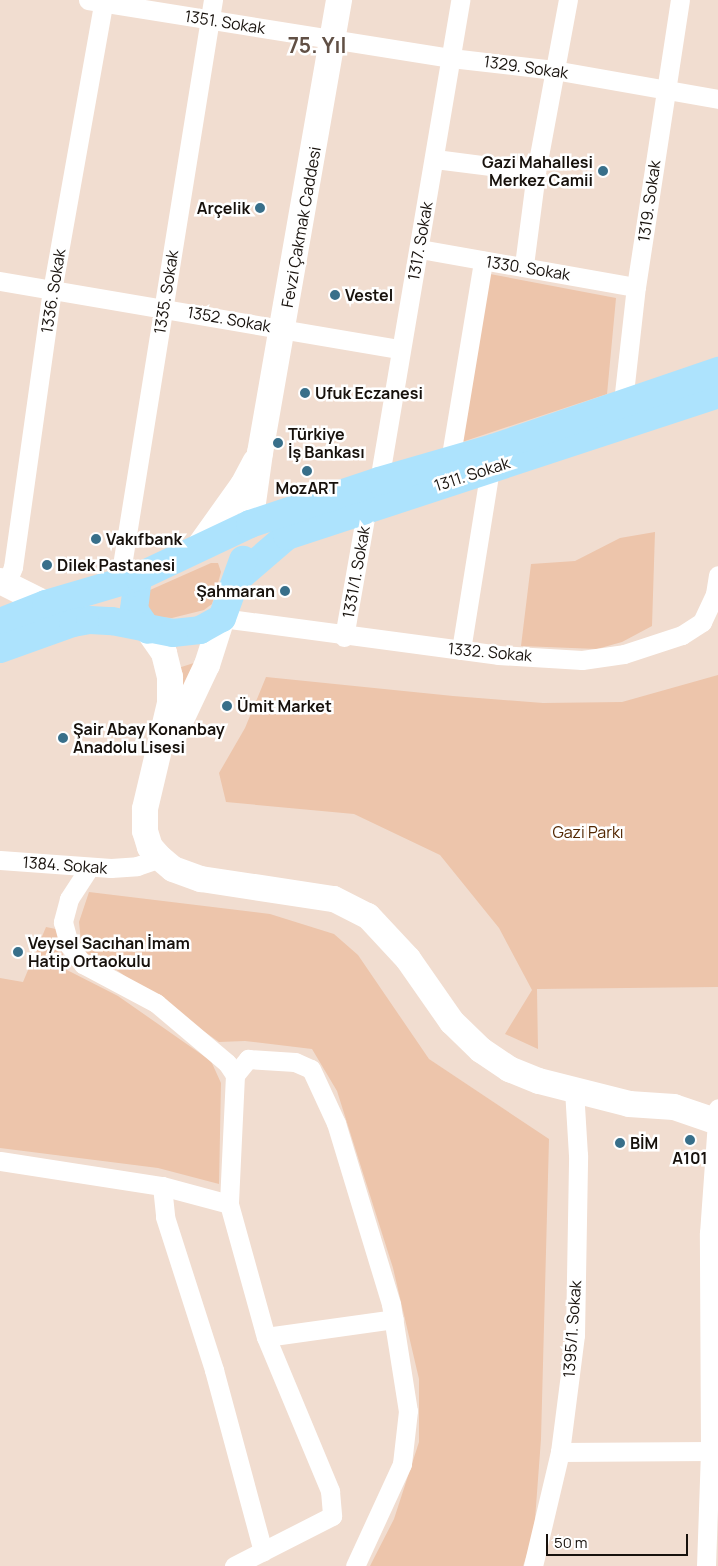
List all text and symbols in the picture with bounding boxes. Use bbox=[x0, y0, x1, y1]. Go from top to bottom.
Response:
street label: 1351. Sokak bbox=[183, 6, 267, 38]
district label: 75. Yıl bbox=[288, 32, 346, 58]
street label: 1329. Sokak bbox=[482, 52, 570, 82]
street label: Fevzi Çakmak Caddesi bbox=[277, 145, 325, 309]
place label: Gazi Mahallesi Merkez Camii bbox=[482, 152, 593, 190]
street label: 1319. Sokak bbox=[634, 159, 664, 243]
marker: Gazi Mahallesi Merkez Camii bbox=[597, 165, 609, 177]
place label: Arçelik bbox=[197, 198, 250, 218]
street label: 1317. Sokak bbox=[404, 200, 436, 282]
marker: Arçelik bbox=[254, 202, 266, 214]
street label: 1336. Sokak bbox=[37, 247, 69, 335]
street label: 1335. Sokak bbox=[150, 249, 182, 335]
street label: 1330. Sokak bbox=[485, 252, 571, 284]
place label: Vestel bbox=[345, 285, 393, 305]
marker: Vestel bbox=[329, 289, 341, 301]
street label: 1352. Sokak bbox=[186, 302, 272, 336]
place label: Ufuk Eczanesi bbox=[315, 383, 423, 403]
marker: Ufuk Eczanesi bbox=[299, 387, 311, 399]
place label: Türkiye İş Bankası bbox=[288, 424, 365, 462]
marker: Türkiye İş Bankası bbox=[272, 437, 284, 449]
street label: 1311. Sokak bbox=[432, 453, 512, 495]
marker: MozART bbox=[301, 465, 313, 477]
place label: MozART bbox=[276, 478, 338, 498]
street label: 1331/1. Sokak bbox=[338, 524, 374, 620]
place label: Vakıfbank bbox=[106, 529, 182, 549]
marker: Vakıfbank bbox=[90, 533, 102, 545]
place label: Dilek Pastanesi bbox=[57, 555, 175, 575]
marker: Dilek Pastanesi bbox=[41, 559, 53, 571]
place label: Şahmaran bbox=[196, 581, 275, 601]
marker: Şahmaran bbox=[279, 585, 291, 597]
street label: 1332. Sokak bbox=[447, 639, 533, 665]
place label: Ümit Market bbox=[237, 696, 332, 716]
marker: Ümit Market bbox=[221, 700, 233, 712]
place label: Şair Abay Konanbay Anadolu Lisesi bbox=[73, 719, 225, 757]
marker: Şair Abay Konanbay Anadolu Lisesi bbox=[57, 732, 69, 744]
park label: Gazi Parkı bbox=[552, 822, 624, 842]
street label: 1384. Sokak bbox=[22, 852, 108, 878]
place label: Veysel Sacıhan İmam Hatip Ortaokulu bbox=[28, 933, 190, 971]
marker: Veysel Sacıhan İmam Hatip Ortaokulu bbox=[12, 946, 24, 958]
place label: BİM bbox=[630, 1133, 658, 1153]
marker: A101 bbox=[684, 1134, 696, 1146]
marker: BİM bbox=[614, 1137, 626, 1149]
place label: A101 bbox=[672, 1148, 708, 1168]
street label: 1395/1. Sokak bbox=[559, 1280, 585, 1378]
scale bar bbox=[548, 1524, 690, 1556]
text: 50 m bbox=[554, 1532, 588, 1553]

